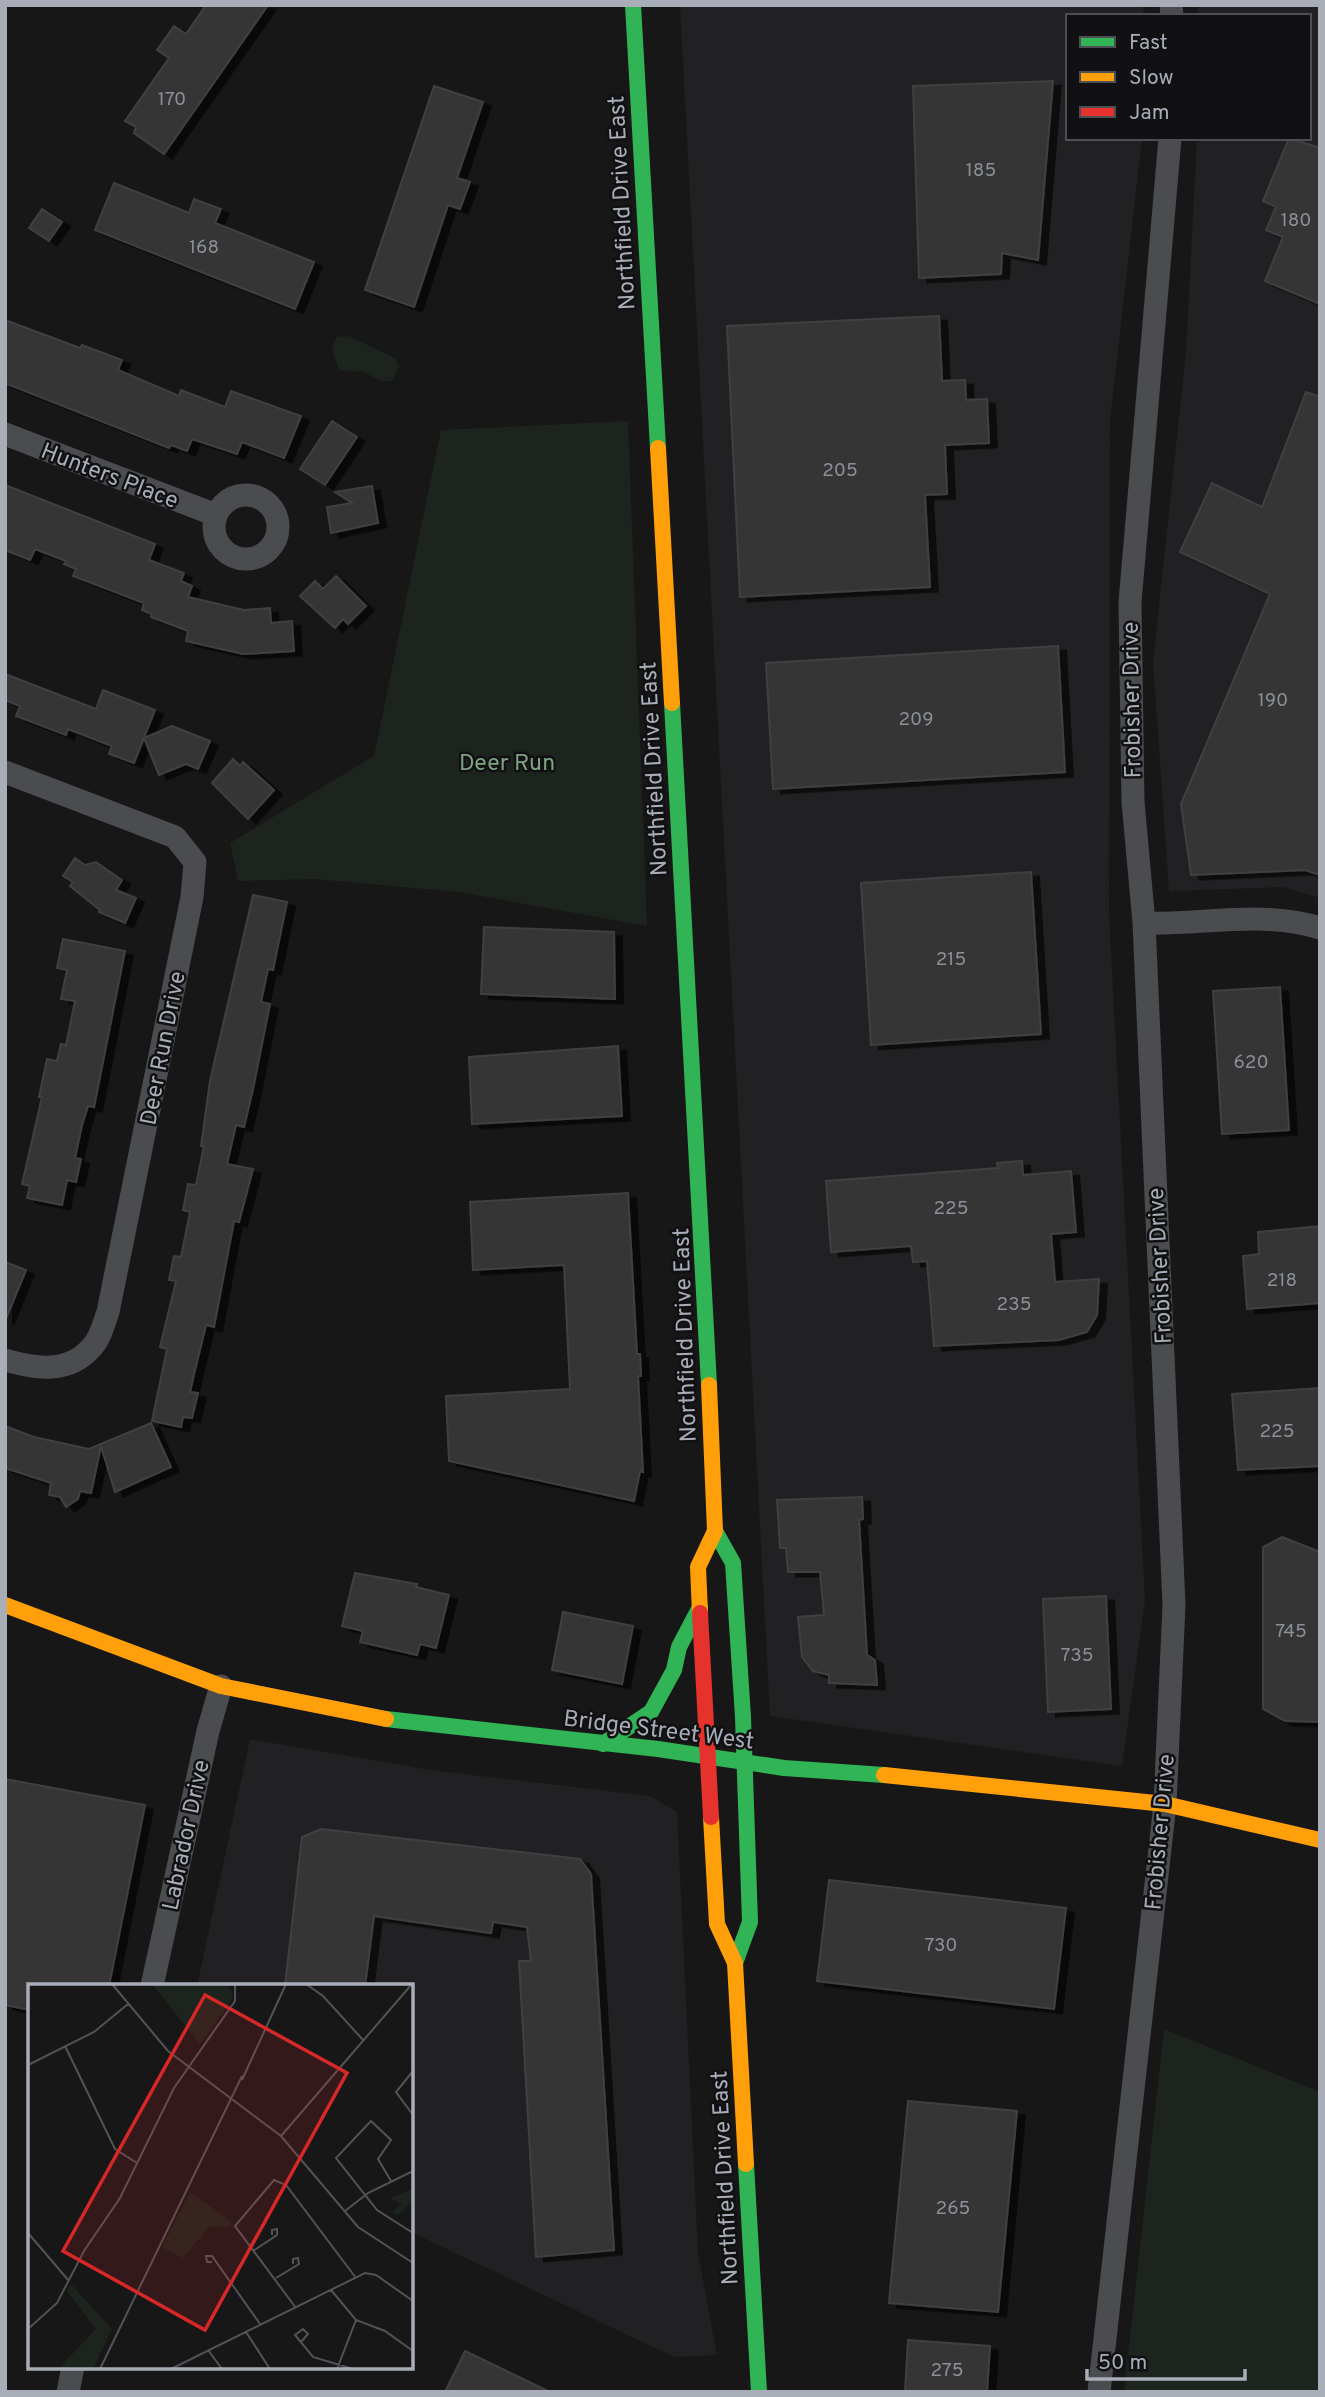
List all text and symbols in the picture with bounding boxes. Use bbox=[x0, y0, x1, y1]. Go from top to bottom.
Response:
legend bbox=[1066, 14, 1311, 140]
text: Fast bbox=[1129, 30, 1168, 57]
text: Slow bbox=[1129, 65, 1174, 92]
house number: 170 bbox=[158, 88, 186, 112]
street label: Northfield Drive East bbox=[603, 95, 644, 311]
text: Jam bbox=[1129, 100, 1170, 127]
house number: 185 bbox=[966, 159, 996, 183]
house number: 180 bbox=[1281, 209, 1311, 233]
house number: 168 bbox=[189, 236, 219, 260]
street label: Hunters Place bbox=[36, 438, 182, 517]
house number: 205 bbox=[822, 459, 858, 483]
street label: Frobisher Drive bbox=[1118, 621, 1149, 779]
street label: Northfield Drive East bbox=[635, 661, 676, 877]
house number: 190 bbox=[1258, 689, 1288, 713]
house number: 209 bbox=[898, 708, 934, 732]
park label: Deer Run bbox=[459, 750, 555, 779]
house number: 215 bbox=[936, 948, 966, 972]
street label: Deer Run Drive bbox=[135, 969, 194, 1128]
house number: 620 bbox=[1233, 1051, 1269, 1075]
street label: Frobisher Drive bbox=[1143, 1187, 1180, 1345]
house number: 225 bbox=[933, 1197, 969, 1221]
street label: Northfield Drive East bbox=[668, 1227, 705, 1443]
house number: 218 bbox=[1267, 1269, 1297, 1293]
house number: 235 bbox=[997, 1293, 1031, 1317]
house number: 225 bbox=[1259, 1420, 1295, 1444]
house number: 745 bbox=[1275, 1620, 1307, 1644]
house number: 735 bbox=[1061, 1644, 1093, 1668]
street label: Bridge Street West bbox=[562, 1705, 756, 1758]
street label: Frobisher Drive bbox=[1140, 1753, 1183, 1912]
street label: Labrador Drive bbox=[157, 1758, 218, 1913]
house number: 730 bbox=[924, 1934, 958, 1958]
inset map bbox=[28, 1984, 413, 2369]
street label: Northfield Drive East bbox=[706, 2070, 747, 2286]
house number: 265 bbox=[936, 2197, 970, 2221]
scale bar bbox=[1087, 2338, 1244, 2382]
text: 50 m bbox=[1098, 2350, 1147, 2377]
house number: 275 bbox=[930, 2359, 964, 2383]

